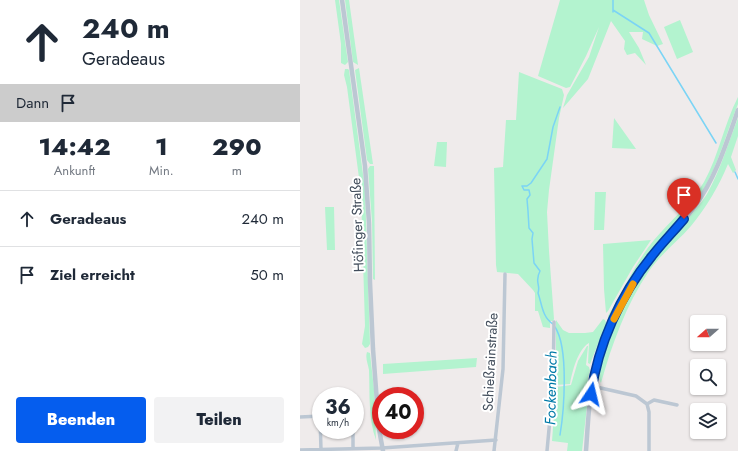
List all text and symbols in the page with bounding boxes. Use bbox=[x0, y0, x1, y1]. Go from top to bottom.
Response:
text: 240 m bbox=[82, 8, 170, 49]
icon: ahead bbox=[16, 16, 68, 68]
text: Geradeaus bbox=[82, 46, 165, 72]
text: Dann bbox=[16, 92, 49, 114]
icon: arrive bbox=[57, 92, 79, 114]
text: 14:42 bbox=[38, 129, 111, 164]
text: 1 bbox=[155, 129, 168, 164]
text: 290 bbox=[212, 129, 262, 164]
text: Ankunft bbox=[54, 161, 95, 180]
text: Min. bbox=[149, 161, 174, 180]
text: m bbox=[232, 161, 242, 180]
street label: Höfinger Straße bbox=[345, 177, 369, 273]
pin bbox=[667, 178, 701, 219]
icon: arrive bbox=[673, 184, 695, 206]
icon: ahead bbox=[16, 208, 38, 230]
text: Geradeaus bbox=[50, 208, 126, 230]
text: 240 m bbox=[242, 208, 284, 230]
icon: arrive bbox=[16, 264, 38, 286]
text: Ziel erreicht bbox=[50, 264, 135, 286]
text: 50 m bbox=[250, 264, 284, 286]
street label: Schießrainstraße bbox=[477, 312, 503, 412]
north arrow bbox=[690, 315, 726, 351]
map controls bbox=[690, 315, 726, 439]
water label: Fockenbach bbox=[539, 351, 563, 425]
button: search bbox=[690, 359, 726, 395]
position arrow bbox=[570, 373, 612, 415]
speed limit sign: 40 bbox=[372, 387, 424, 439]
text: 36 bbox=[325, 393, 351, 422]
button: Beenden bbox=[16, 397, 146, 443]
button: Teilen bbox=[154, 397, 284, 443]
button: layers bbox=[690, 403, 726, 439]
text: km/h bbox=[327, 415, 349, 430]

